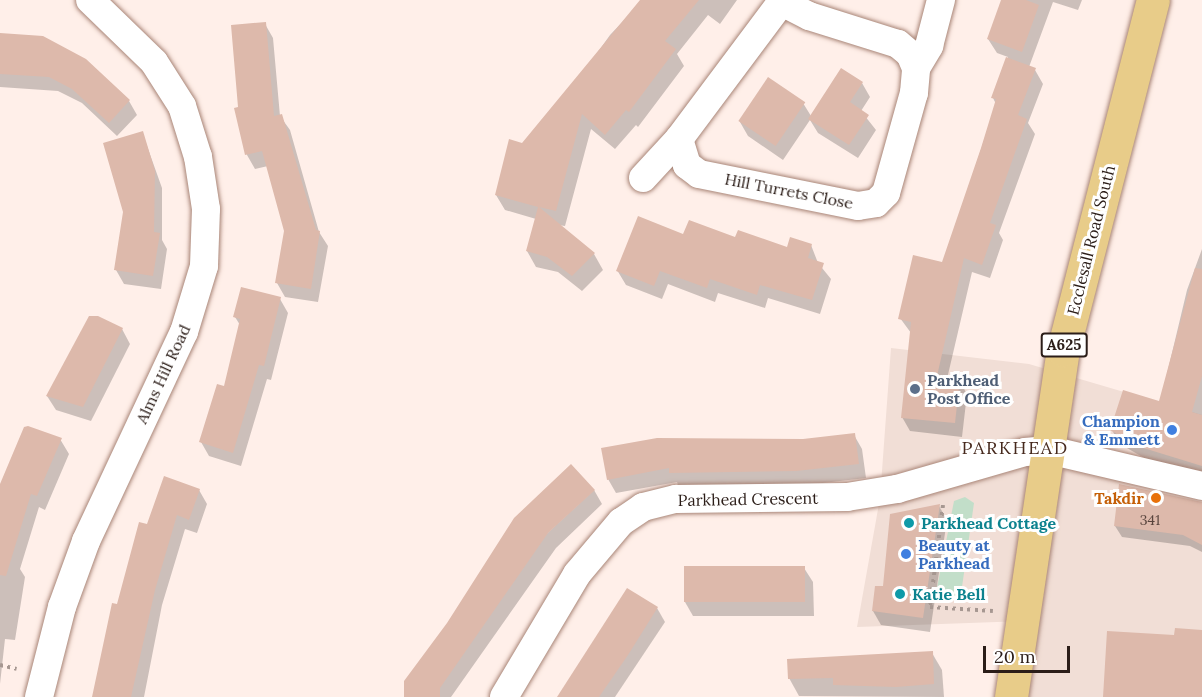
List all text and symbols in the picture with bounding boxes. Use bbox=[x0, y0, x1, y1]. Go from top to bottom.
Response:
street label: Ecclesall Road South bbox=[1063, 163, 1119, 317]
street label: Hill Turrets Close bbox=[723, 169, 855, 213]
street label: Alms Hill Road bbox=[132, 321, 194, 427]
road number: A625 bbox=[1040, 333, 1088, 357]
place label: Parkhead Post Office bbox=[927, 370, 1010, 408]
marker: Parkhead Post Office bbox=[908, 382, 922, 396]
place label: Champion & Emmett bbox=[1082, 411, 1160, 449]
marker: Champion & Emmett bbox=[1165, 423, 1179, 437]
district label: PARKHEAD bbox=[961, 437, 1069, 459]
street label: Parkhead Crescent bbox=[678, 488, 818, 510]
place label: Takdir bbox=[1094, 488, 1144, 508]
marker: Takdir bbox=[1149, 491, 1163, 505]
house number: 341 bbox=[1140, 512, 1160, 528]
place label: Parkhead Cottage bbox=[921, 513, 1056, 533]
marker: Parkhead Cottage bbox=[902, 516, 916, 530]
place label: Beauty at Parkhead bbox=[918, 535, 990, 573]
marker: Beauty at Parkhead bbox=[899, 547, 913, 561]
place label: Katie Bell bbox=[912, 584, 985, 604]
marker: Katie Bell bbox=[893, 587, 907, 601]
scale bar bbox=[986, 634, 1073, 672]
text: 20 m bbox=[994, 645, 1036, 668]

